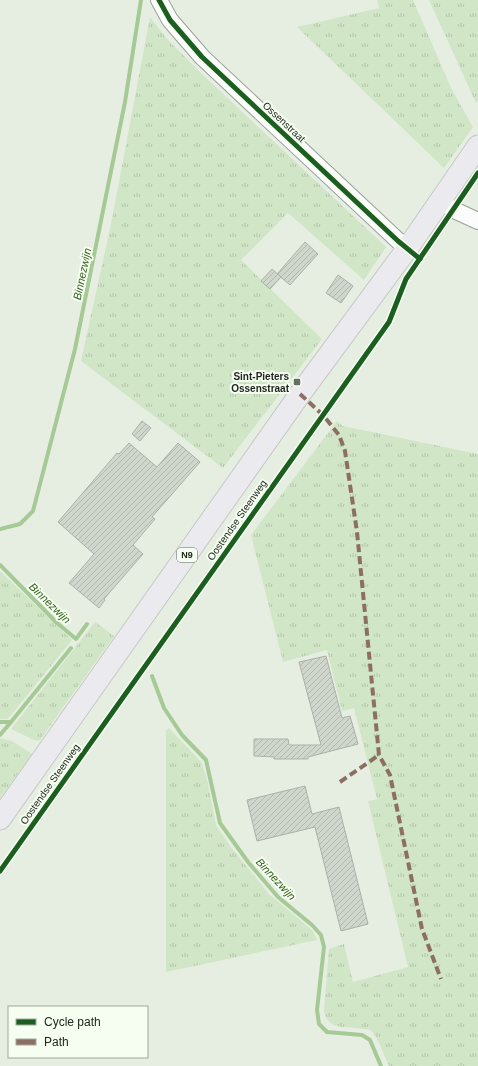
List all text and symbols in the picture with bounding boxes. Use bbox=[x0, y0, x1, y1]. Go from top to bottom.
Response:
street label: Ossenstraat bbox=[261, 100, 308, 145]
water label: Binnezwijn bbox=[71, 247, 93, 301]
place label: Sint-Pieters Ossenstraat bbox=[231, 371, 290, 394]
marker: Sint-Pieters Ossenstraat bbox=[292, 377, 302, 387]
street label: Oostendse Steenweg bbox=[205, 478, 269, 562]
road number: N9 bbox=[177, 548, 197, 562]
water label: Binnezwijn bbox=[27, 580, 73, 626]
street label: Oostendse Steenweg bbox=[18, 742, 82, 826]
water label: Binnezwijn bbox=[254, 856, 298, 902]
legend bbox=[8, 1006, 148, 1058]
text: Cycle path bbox=[44, 1015, 101, 1029]
text: Path bbox=[44, 1035, 69, 1049]

